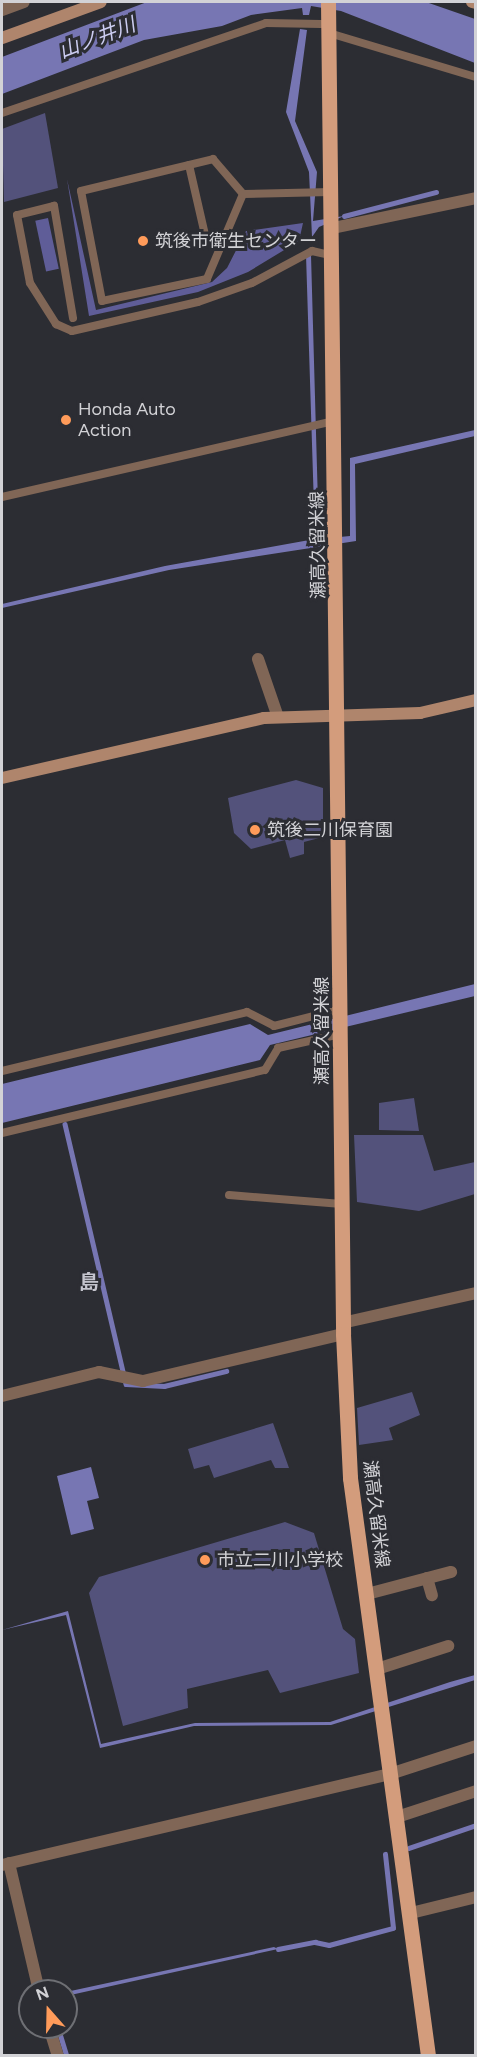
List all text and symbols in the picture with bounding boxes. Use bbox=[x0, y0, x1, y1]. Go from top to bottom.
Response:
water label: 山ノ井川 bbox=[55, 12, 139, 64]
place label: 筑後市衛生センター bbox=[155, 230, 317, 252]
marker: 筑後市衛生センター bbox=[136, 234, 150, 248]
place label: Honda Auto Action bbox=[78, 399, 176, 442]
marker: Honda Auto Action bbox=[59, 413, 73, 427]
street label: 瀬高久留米線 bbox=[306, 491, 330, 599]
place label: 筑後二川保育園 bbox=[267, 819, 393, 841]
marker: 筑後二川保育園 bbox=[248, 823, 262, 837]
street label: 瀬高久留米線 bbox=[311, 977, 333, 1085]
district label: 島 bbox=[79, 1270, 99, 1294]
street label: 瀬高久留米線 bbox=[359, 1459, 393, 1569]
place label: 市立二川小学校 bbox=[217, 1549, 343, 1571]
marker: 市立二川小学校 bbox=[198, 1553, 212, 1567]
north arrow bbox=[18, 1979, 78, 2039]
text: N bbox=[33, 1982, 51, 2005]

